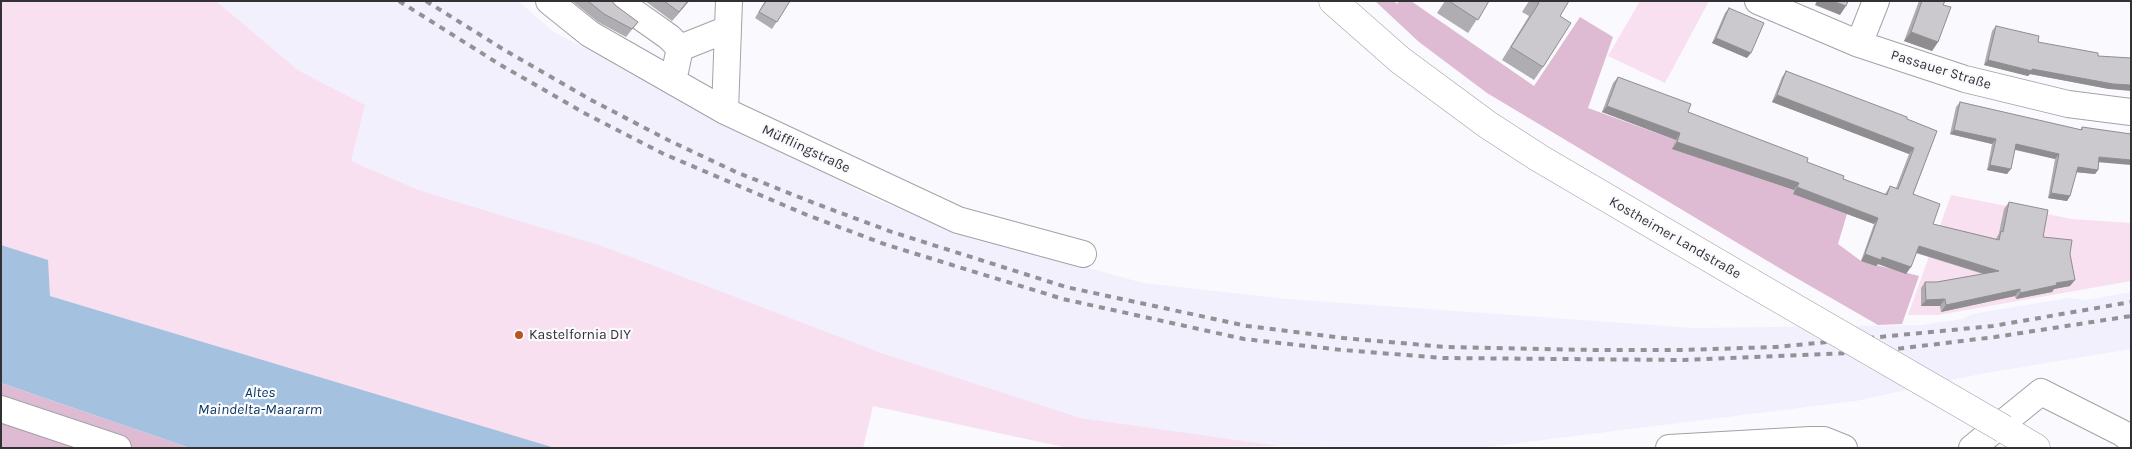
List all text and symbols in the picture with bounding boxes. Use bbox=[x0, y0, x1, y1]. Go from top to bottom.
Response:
street label: Passauer Straße bbox=[1889, 47, 1993, 93]
street label: Müfflingstraße bbox=[759, 121, 853, 177]
street label: Kostheimer Landstraße bbox=[1606, 193, 1744, 283]
place label: Kastelfornia DIY bbox=[529, 327, 631, 343]
marker: Kastelfornia DIY bbox=[513, 329, 525, 341]
water label: Altes Maindelta-Maararm bbox=[198, 384, 322, 419]

